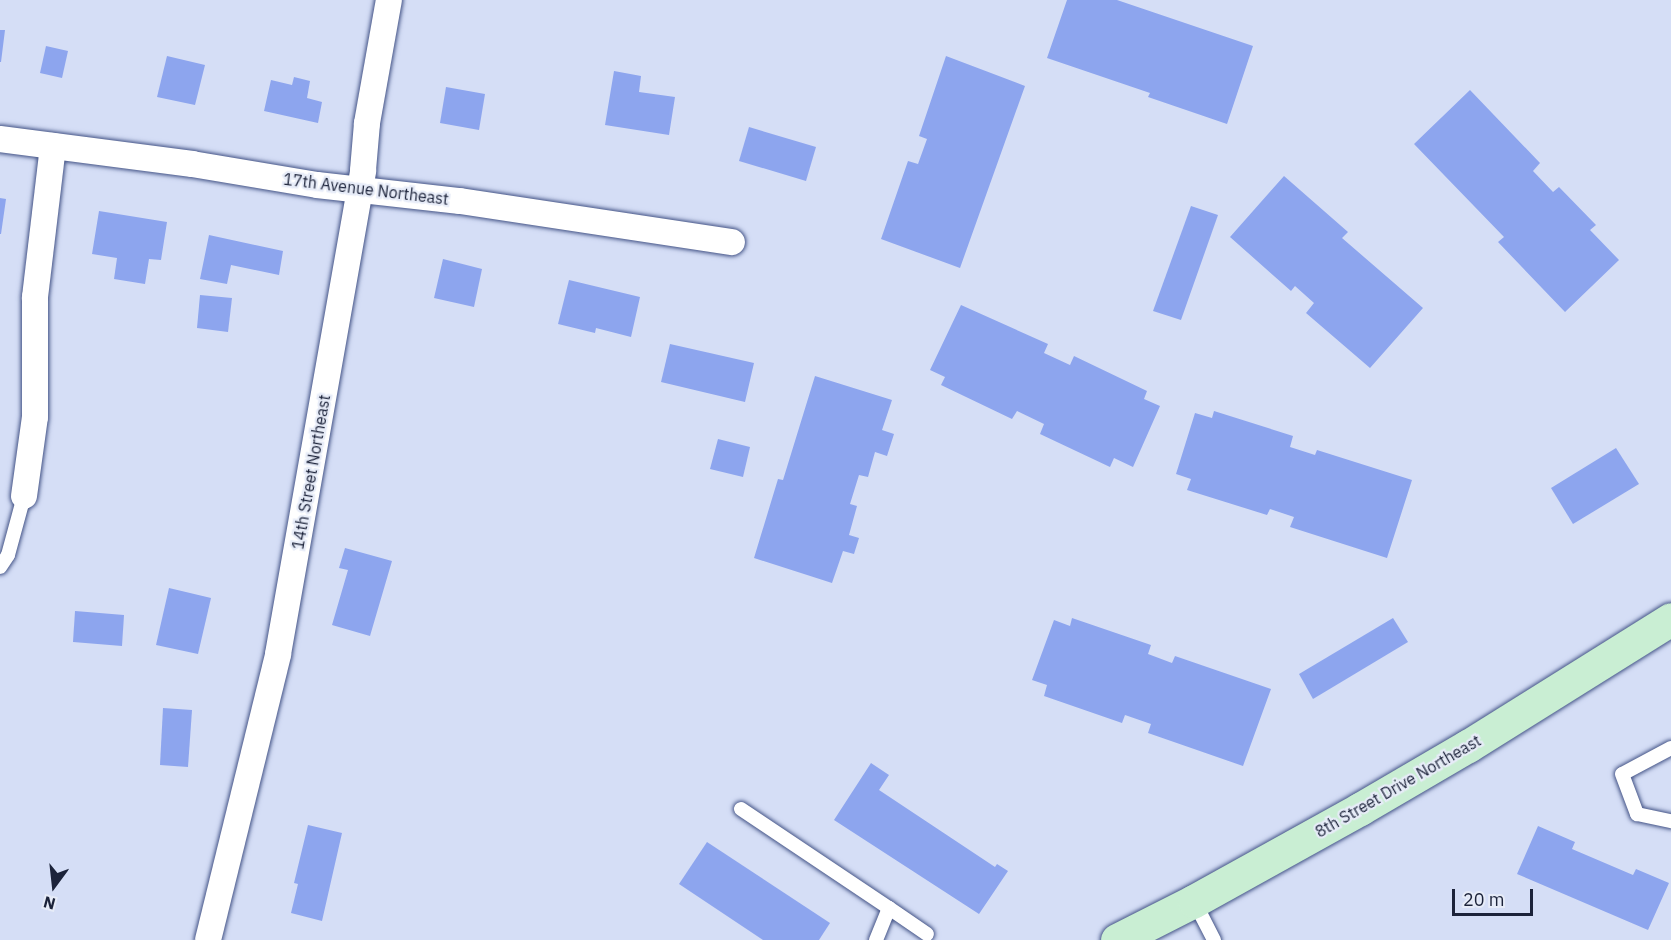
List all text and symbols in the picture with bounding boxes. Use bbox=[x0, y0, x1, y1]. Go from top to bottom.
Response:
street label: 17th Avenue Northeast bbox=[282, 169, 450, 209]
street label: 14th Street Northeast bbox=[288, 393, 334, 551]
street label: 8th Street Drive Northeast bbox=[1312, 731, 1484, 841]
north arrow bbox=[24, 856, 84, 916]
scale bar bbox=[1455, 877, 1536, 915]
text: 20 m bbox=[1463, 888, 1505, 911]
text: N bbox=[41, 892, 58, 915]

